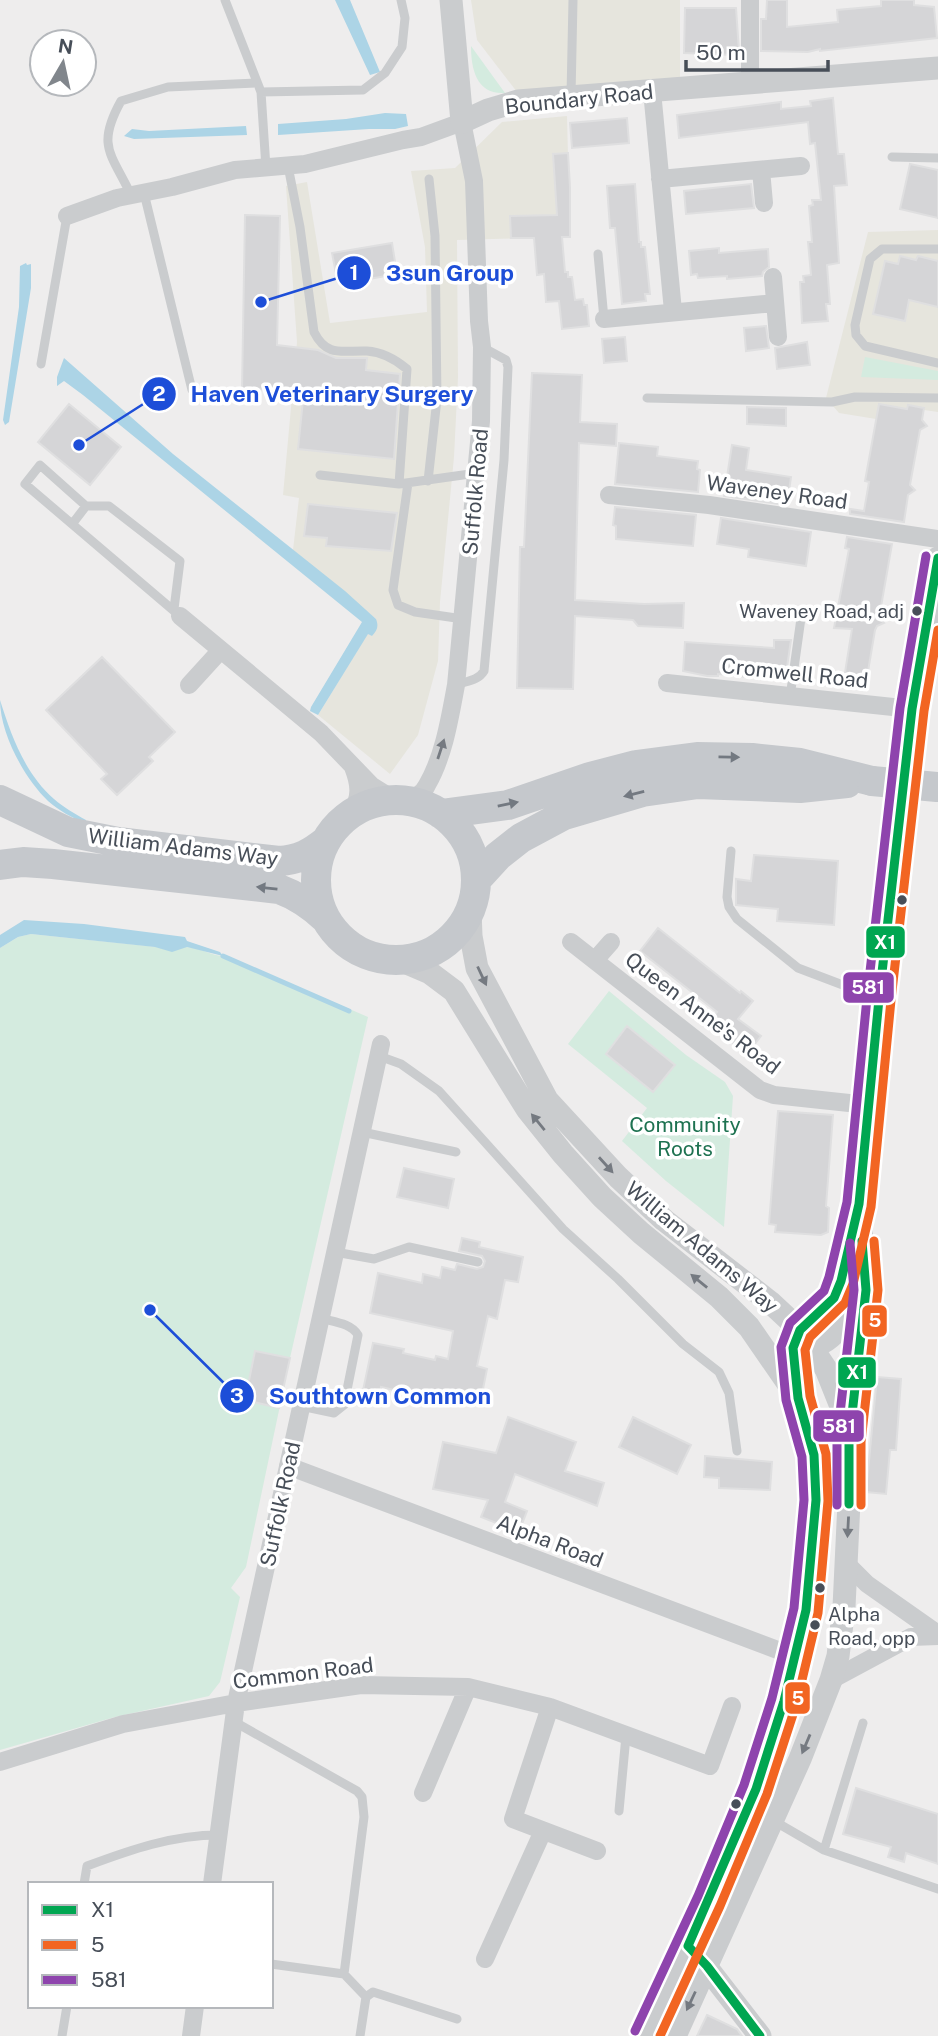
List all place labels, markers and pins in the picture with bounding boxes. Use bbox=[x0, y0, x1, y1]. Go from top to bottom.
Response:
callout: 3sun Group bbox=[337, 251, 528, 295]
callout: Haven Veterinary Surgery bbox=[141, 372, 488, 416]
place label: Waveney Road, adj bbox=[739, 600, 904, 622]
marker: Waveney Road, adj bbox=[910, 604, 924, 618]
unlabelled marker bbox=[895, 893, 909, 907]
callout: Southtown Common bbox=[220, 1374, 505, 1418]
unlabelled marker bbox=[813, 1581, 827, 1595]
place label: Alpha Road, opp bbox=[828, 1603, 915, 1649]
marker: Alpha Road, opp bbox=[808, 1618, 822, 1632]
unlabelled marker bbox=[729, 1797, 743, 1811]

